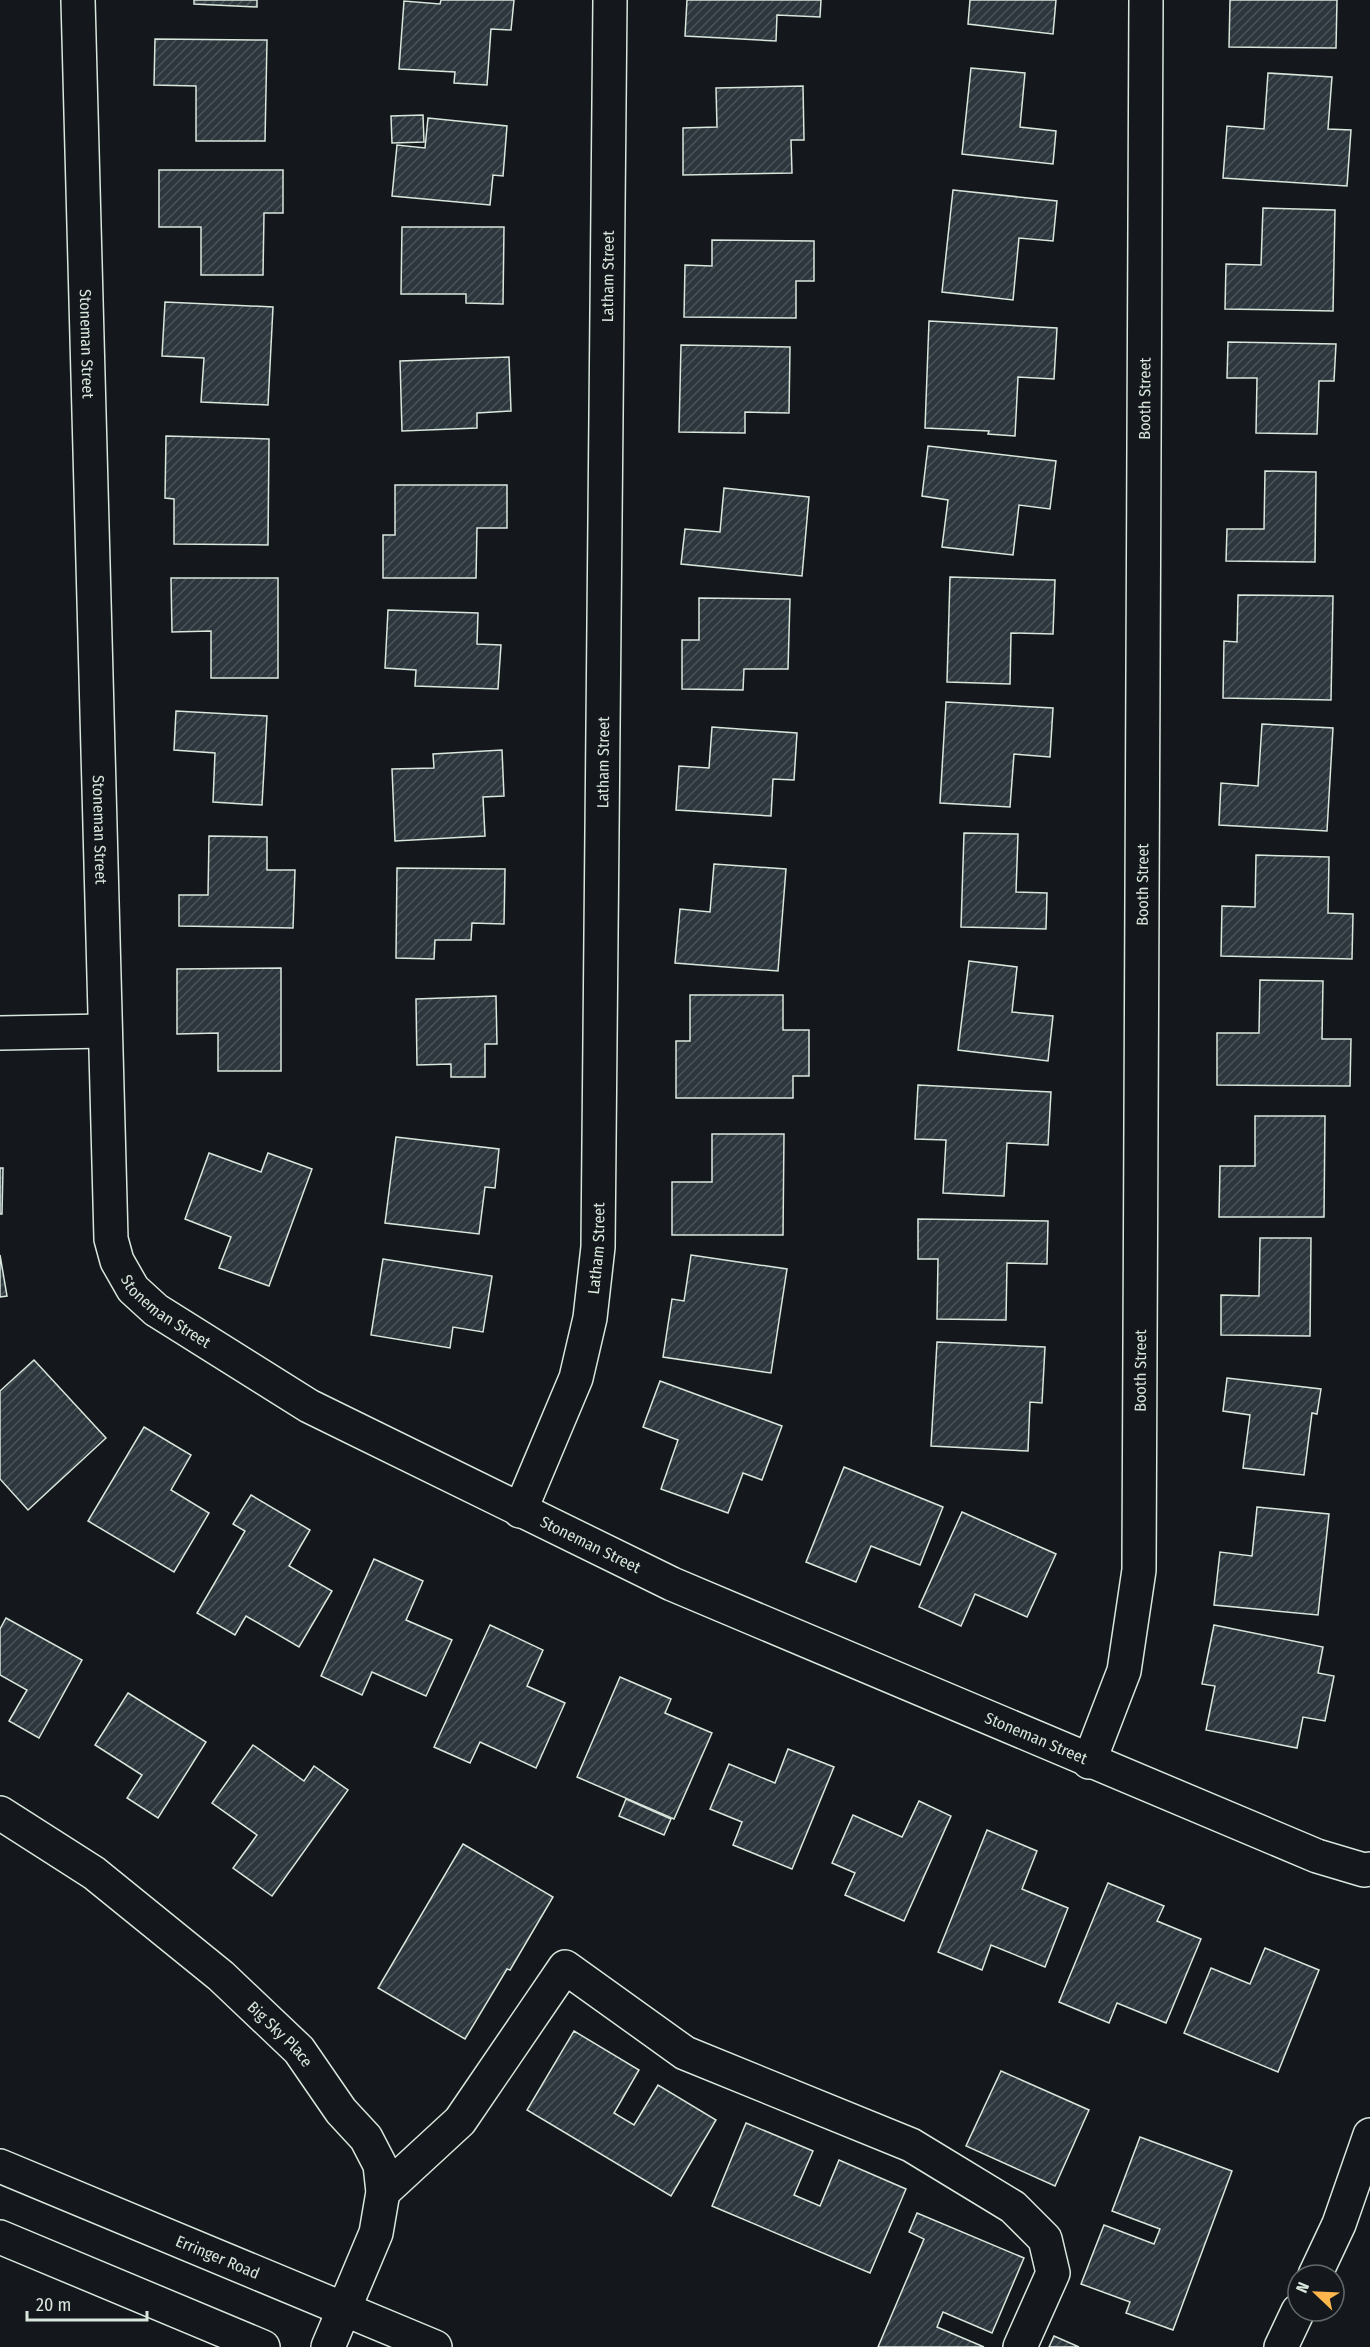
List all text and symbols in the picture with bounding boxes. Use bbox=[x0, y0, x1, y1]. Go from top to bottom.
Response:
street label: Latham Street bbox=[597, 230, 617, 322]
street label: Stoneman Street bbox=[76, 289, 98, 400]
street label: Booth Street bbox=[1135, 357, 1154, 440]
street label: Latham Street bbox=[593, 716, 613, 808]
street label: Stoneman Street bbox=[89, 775, 111, 885]
street label: Booth Street bbox=[1132, 843, 1152, 926]
street label: Latham Street bbox=[583, 1202, 608, 1295]
street label: Stoneman Street bbox=[117, 1271, 215, 1352]
street label: Booth Street bbox=[1130, 1329, 1150, 1412]
street label: Stoneman Street bbox=[537, 1512, 645, 1577]
street label: Stoneman Street bbox=[982, 1708, 1091, 1768]
street label: Big Sky Place bbox=[244, 1997, 317, 2070]
street label: Erringer Road bbox=[173, 2231, 263, 2282]
north arrow bbox=[1286, 2263, 1346, 2323]
text: N bbox=[1292, 2279, 1313, 2295]
scale bar bbox=[27, 2284, 147, 2322]
text: 20 m bbox=[36, 2294, 71, 2316]

